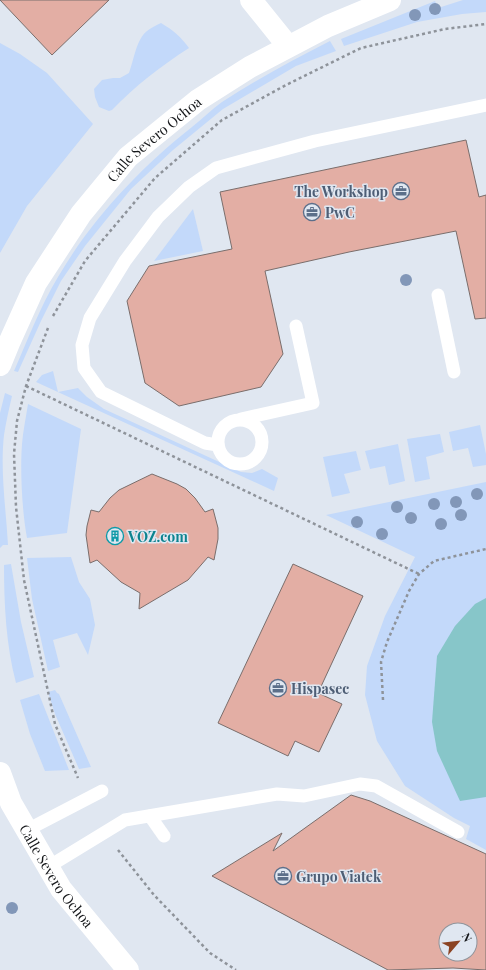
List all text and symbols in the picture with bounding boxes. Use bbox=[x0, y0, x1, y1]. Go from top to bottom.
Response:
street label: Calle Severo Ochoa bbox=[102, 92, 205, 186]
office icon: The Workshop bbox=[391, 181, 411, 201]
place label: The Workshop bbox=[294, 182, 388, 201]
office icon: PwC bbox=[302, 202, 322, 222]
place label: PwC bbox=[325, 203, 355, 222]
building icon: VOZ.com bbox=[105, 526, 125, 546]
place label: VOZ.com bbox=[127, 527, 188, 546]
office icon: Hispasec bbox=[268, 678, 288, 698]
place label: Hispasec bbox=[291, 679, 349, 698]
street label: Calle Severo Ochoa bbox=[16, 820, 98, 931]
office icon: Grupo Viatek bbox=[273, 866, 293, 886]
place label: Grupo Viatek bbox=[296, 867, 382, 886]
north arrow bbox=[438, 922, 478, 962]
text: N bbox=[459, 930, 476, 944]

